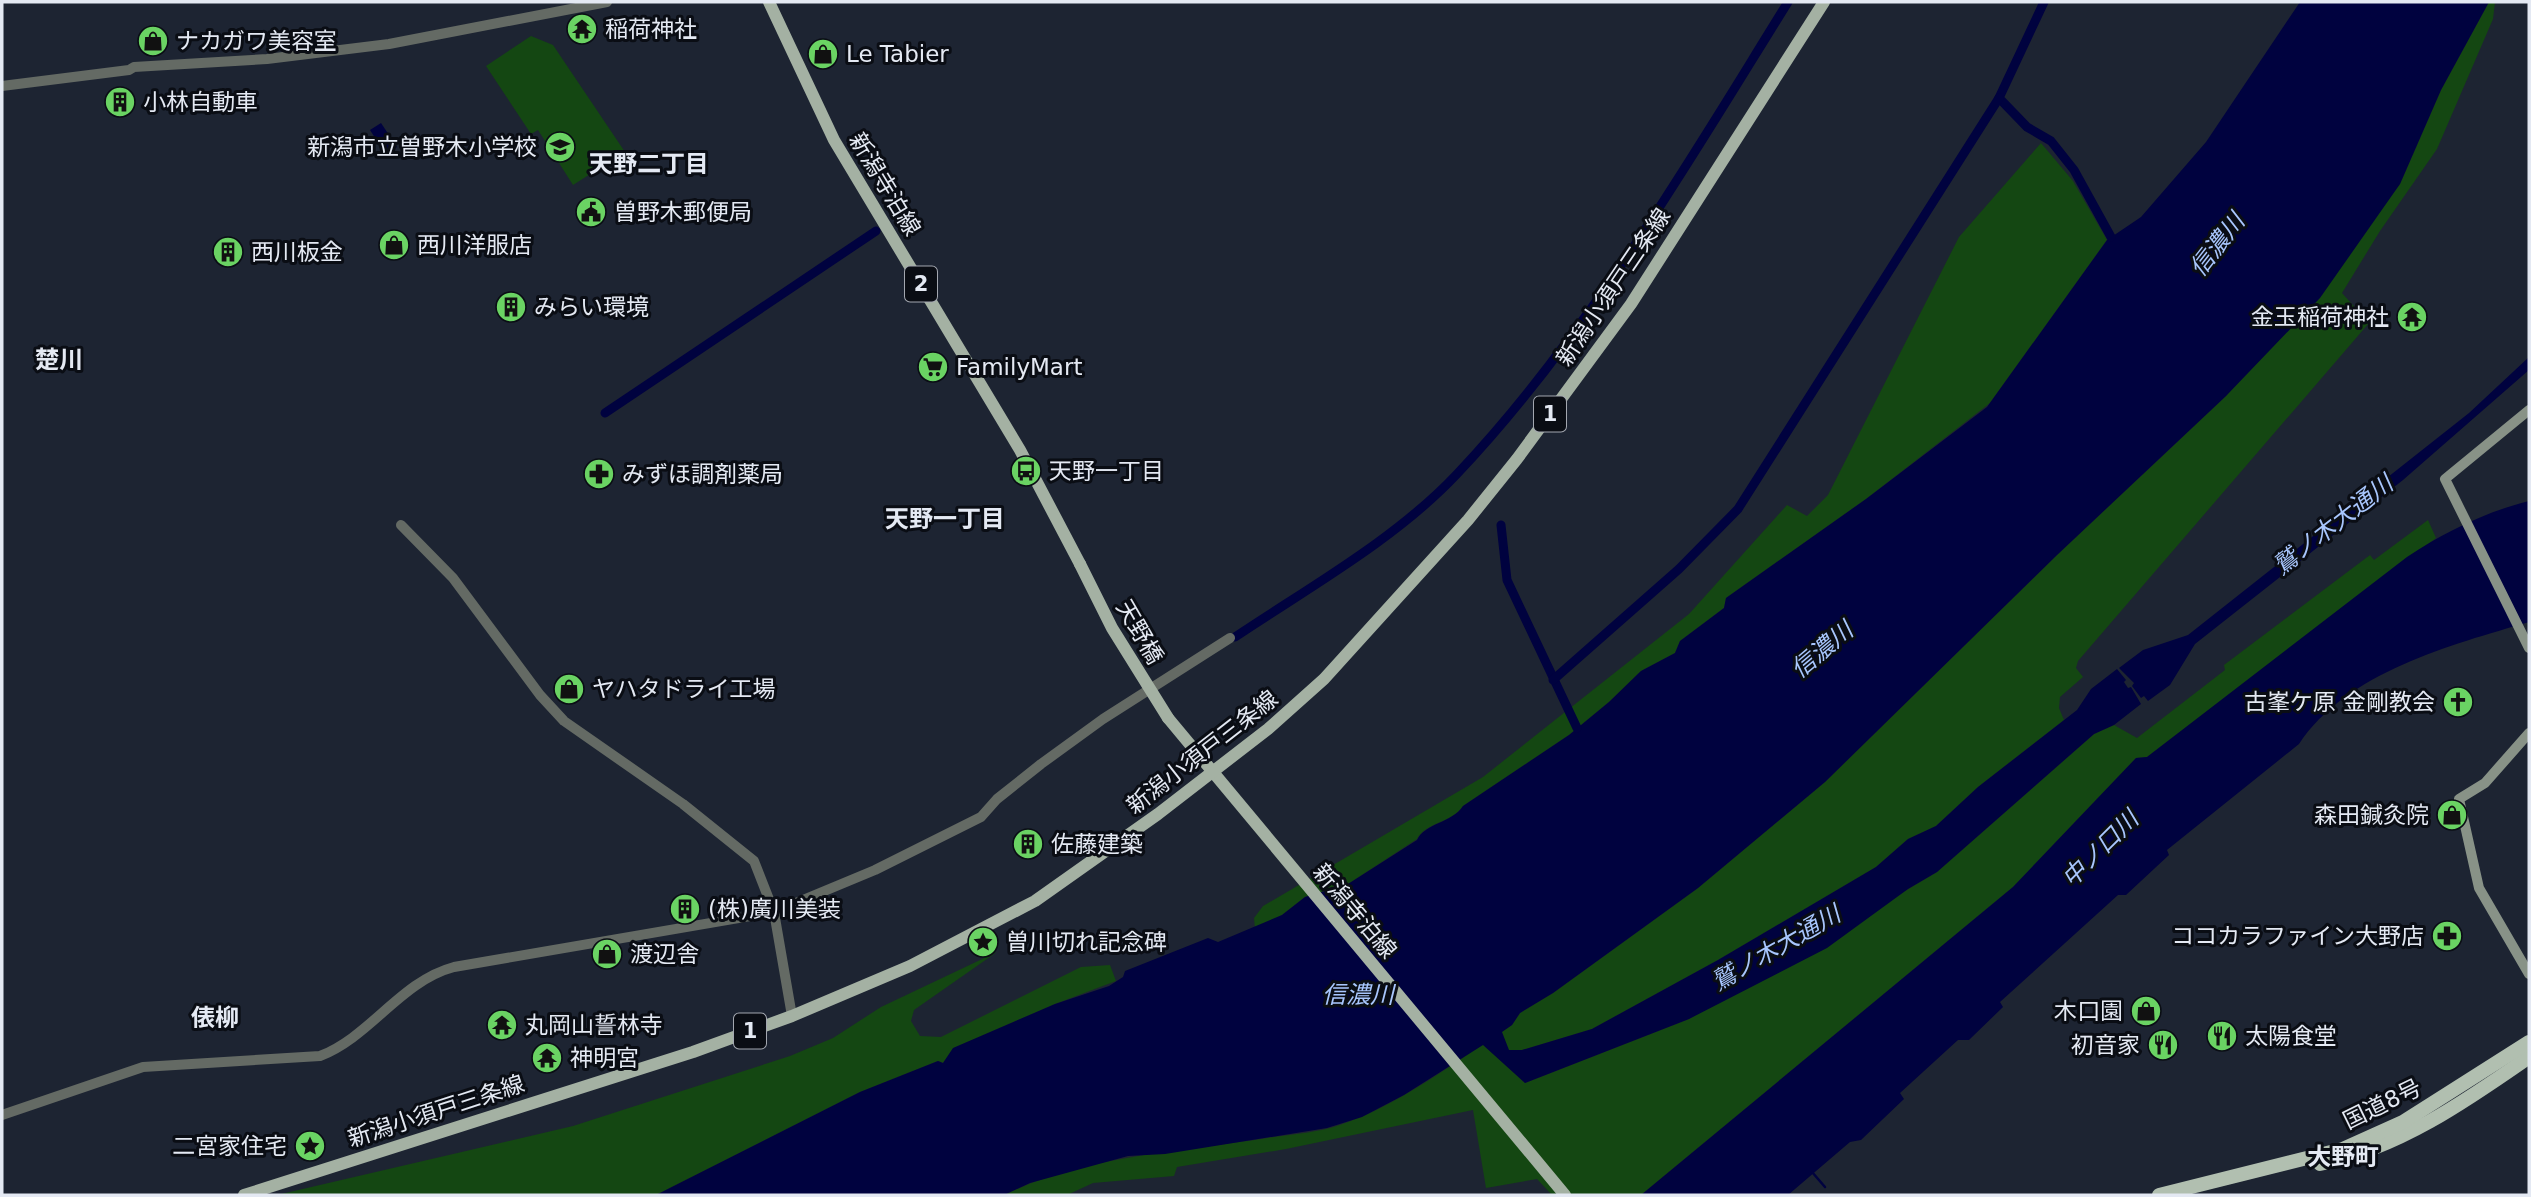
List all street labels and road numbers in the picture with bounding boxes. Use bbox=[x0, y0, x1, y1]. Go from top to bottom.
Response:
street label: 新潟寺泊線 bbox=[844, 128, 926, 240]
street label: 新潟小須戸三条線 bbox=[1551, 203, 1675, 371]
road number: 2 bbox=[905, 266, 937, 302]
road number: 1 bbox=[1534, 396, 1566, 432]
street label: 天野橋 bbox=[1111, 596, 1169, 668]
street label: 新潟小須戸三条線 bbox=[1121, 685, 1283, 819]
street label: 新潟寺泊線 bbox=[1308, 859, 1402, 963]
road number: 1 bbox=[734, 1014, 766, 1048]
street label: 新潟小須戸三条線 bbox=[344, 1070, 528, 1152]
street label: 国道8号 bbox=[2339, 1074, 2425, 1134]

